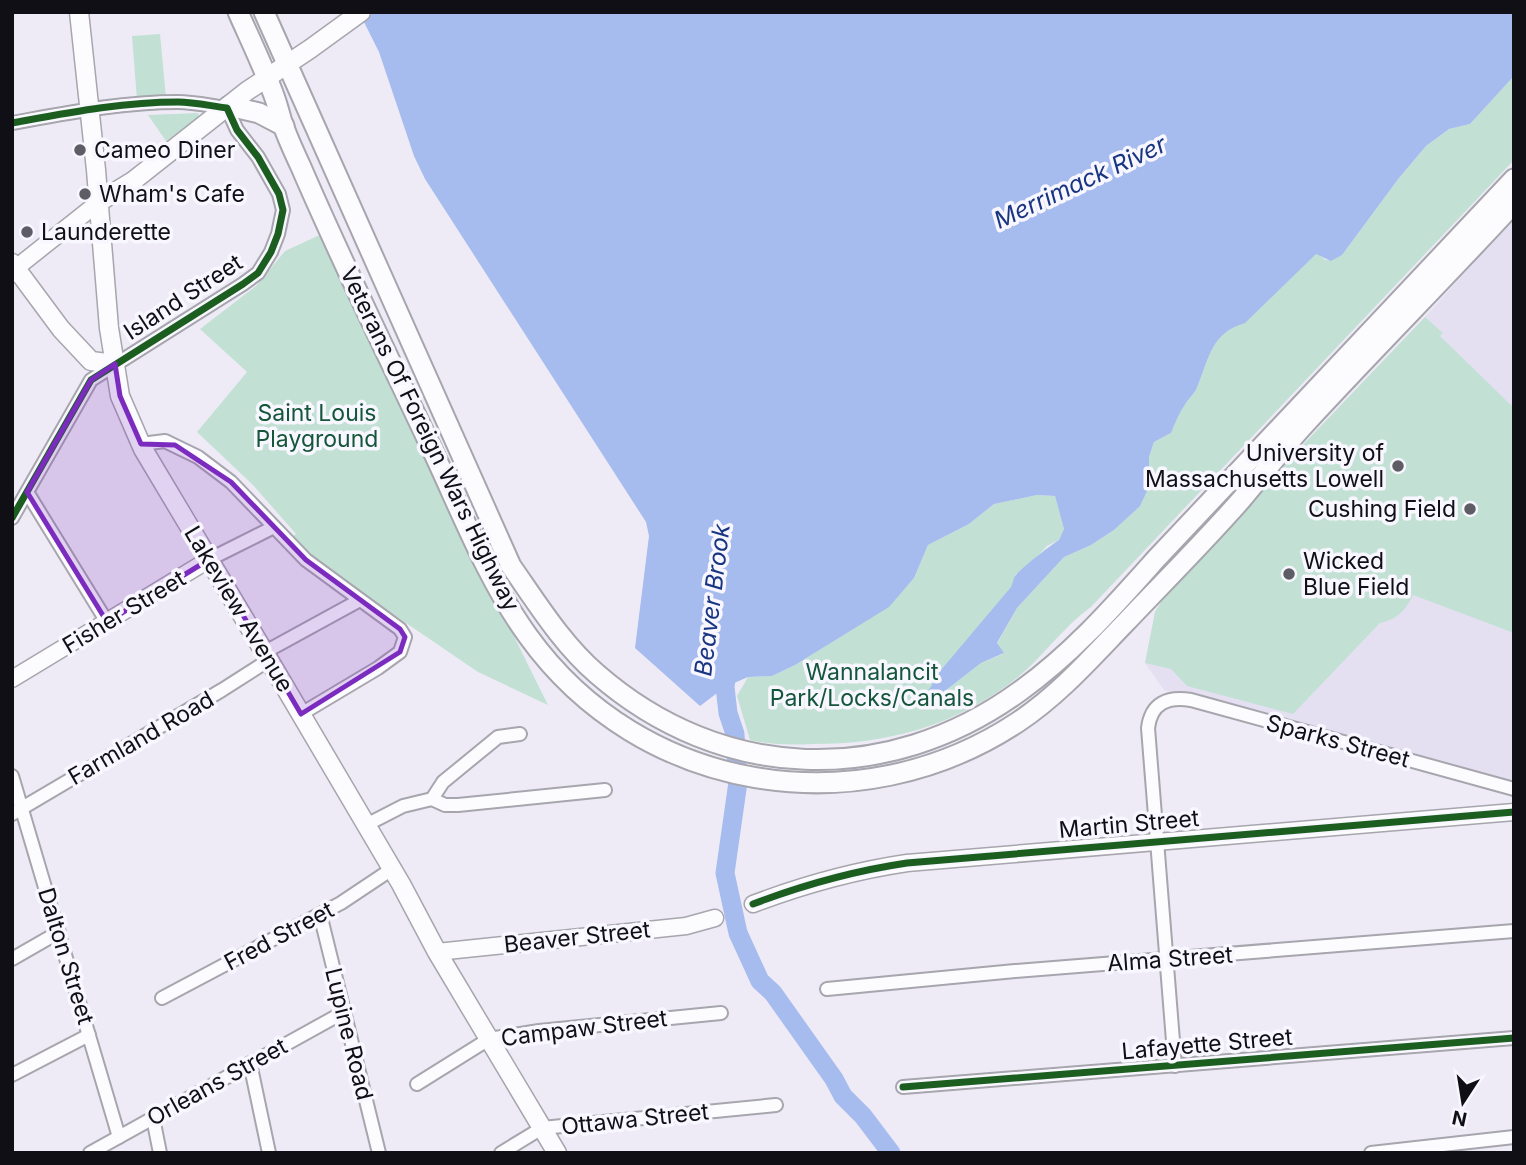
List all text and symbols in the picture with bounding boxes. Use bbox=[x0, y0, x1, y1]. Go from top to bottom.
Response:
water label: Merrimack River bbox=[989, 129, 1172, 235]
place label: Cameo Diner bbox=[94, 136, 236, 164]
marker: Cameo Diner bbox=[72, 142, 88, 158]
place label: Wham's Cafe bbox=[99, 180, 245, 208]
marker: Wham's Cafe bbox=[77, 186, 93, 202]
place label: Launderette bbox=[41, 218, 171, 246]
marker: Launderette bbox=[19, 224, 35, 240]
street label: Island Street bbox=[118, 248, 248, 346]
street label: Veterans Of Foreign Wars Highway bbox=[334, 262, 526, 616]
park label: Saint Louis Playground bbox=[256, 399, 378, 453]
place label: University of Massachusetts Lowell bbox=[1145, 439, 1384, 493]
marker: University of Massachusetts Lowell bbox=[1390, 458, 1406, 474]
place label: Cushing Field bbox=[1308, 495, 1456, 523]
marker: Cushing Field bbox=[1462, 501, 1478, 517]
street label: Lakeview Avenue bbox=[178, 521, 300, 697]
water label: Beaver Brook bbox=[688, 522, 736, 678]
place label: Wicked Blue Field bbox=[1303, 547, 1409, 601]
street label: Fisher Street bbox=[58, 564, 191, 660]
marker: Wicked Blue Field bbox=[1281, 566, 1297, 582]
park label: Wannalancit Park/Locks/Canals bbox=[770, 658, 974, 712]
street label: Farmland Road bbox=[63, 685, 219, 791]
street label: Sparks Street bbox=[1263, 708, 1413, 774]
street label: Martin Street bbox=[1058, 804, 1201, 844]
street label: Dalton Street bbox=[32, 884, 100, 1028]
street label: Fred Street bbox=[219, 895, 339, 977]
street label: Beaver Street bbox=[502, 915, 652, 959]
street label: Alma Street bbox=[1106, 941, 1234, 977]
street label: Lupine Road bbox=[319, 965, 379, 1103]
street label: Campaw Street bbox=[499, 1004, 669, 1052]
street label: Lafayette Street bbox=[1120, 1023, 1294, 1065]
street label: Orleans Street bbox=[142, 1032, 292, 1132]
north arrow bbox=[1428, 1067, 1498, 1137]
street label: Ottawa Street bbox=[560, 1097, 711, 1141]
text: N bbox=[1450, 1105, 1469, 1131]

